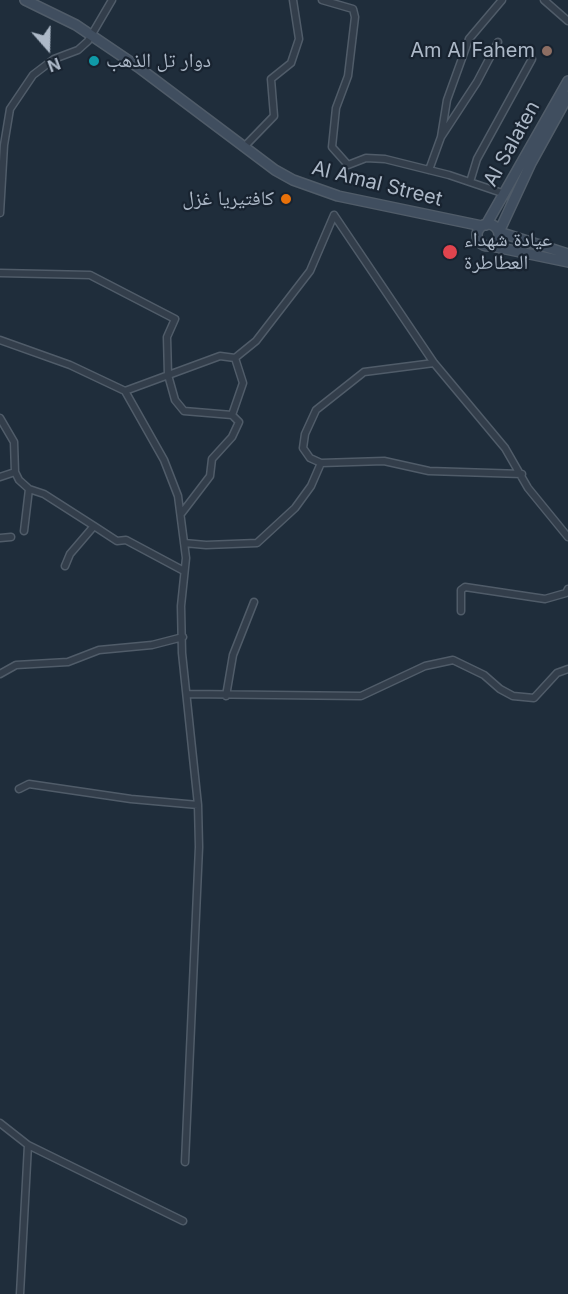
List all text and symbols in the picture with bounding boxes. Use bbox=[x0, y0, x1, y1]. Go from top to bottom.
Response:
north arrow bbox=[18, 18, 78, 78]
place label: Am Al Fahem bbox=[410, 39, 535, 63]
marker: Am Al Fahem bbox=[540, 44, 554, 58]
place label: دوار تل الذهب bbox=[106, 49, 211, 73]
text: N bbox=[45, 53, 63, 76]
marker: دوار تل الذهب bbox=[87, 54, 101, 68]
street label: Al Salaten bbox=[479, 97, 545, 191]
street label: Al Amal Street bbox=[309, 156, 445, 212]
place label: كافتيريا غزل bbox=[182, 187, 274, 211]
marker: كافتيريا غزل bbox=[279, 192, 293, 206]
place label: عيادة شهداء العطاطرة bbox=[464, 228, 552, 275]
marker: عيادة شهداء العطاطرة bbox=[441, 243, 459, 261]

